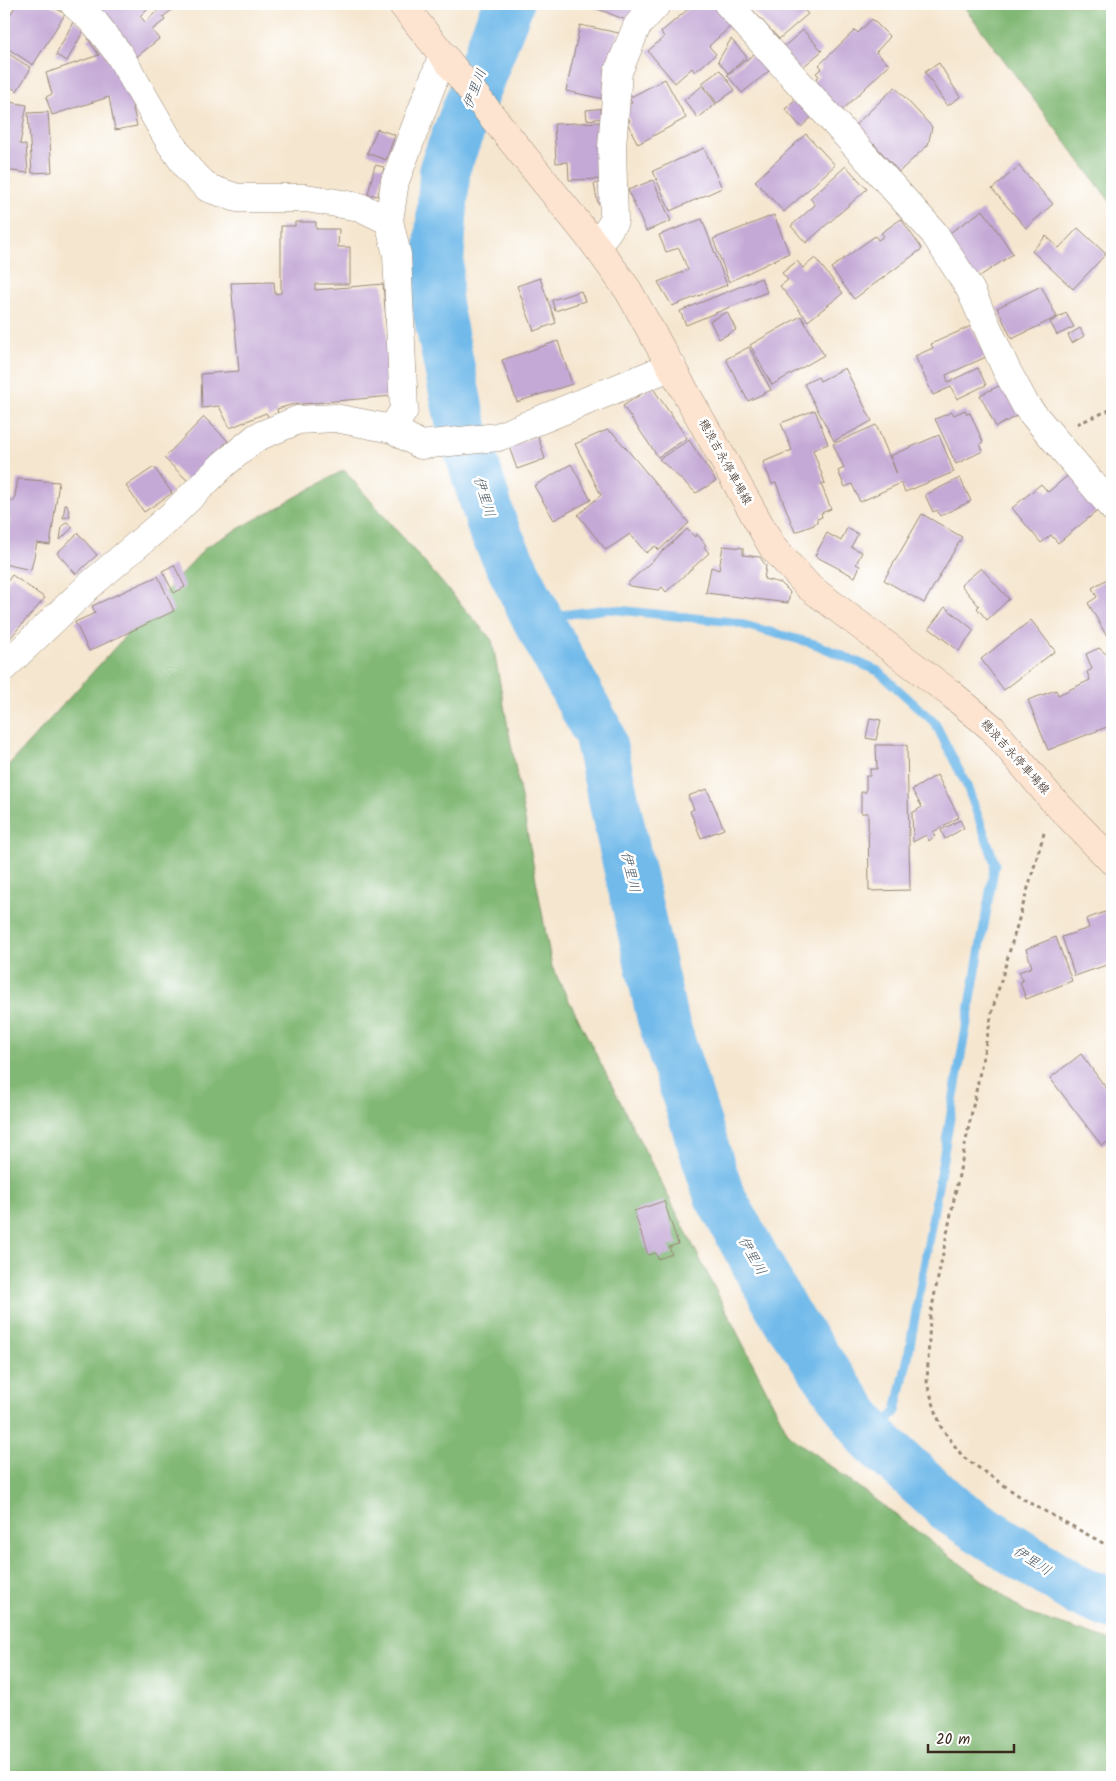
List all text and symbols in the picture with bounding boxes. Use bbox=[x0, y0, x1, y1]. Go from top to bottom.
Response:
water label: 伊里川 bbox=[457, 65, 493, 113]
street label: 穂浪吉永停車場線 bbox=[693, 415, 757, 509]
water label: 伊里川 bbox=[467, 474, 501, 520]
street label: 穂浪吉永停車場線 bbox=[976, 715, 1054, 799]
water label: 伊里川 bbox=[615, 849, 645, 895]
water label: 伊里川 bbox=[732, 1232, 772, 1280]
water label: 伊里川 bbox=[1008, 1540, 1056, 1582]
scale bar bbox=[928, 1721, 1015, 1753]
text: 20 m bbox=[936, 1728, 970, 1752]

